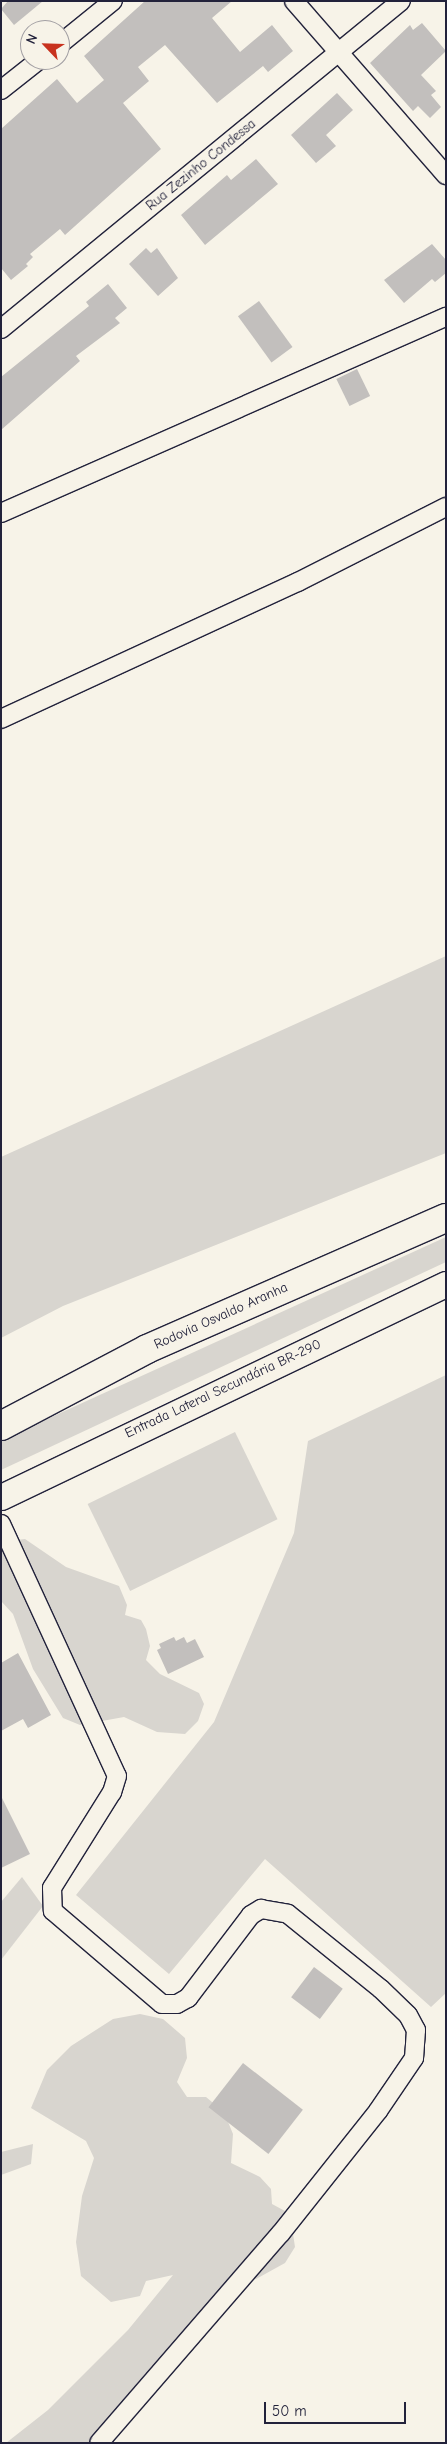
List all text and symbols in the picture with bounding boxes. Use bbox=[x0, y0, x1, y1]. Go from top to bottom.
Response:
north arrow bbox=[20, 20, 70, 70]
text: N bbox=[22, 31, 41, 47]
street label: Rua Zezinho Condessa bbox=[143, 116, 259, 214]
street label: Rodovia Osvaldo Aranha bbox=[152, 1279, 290, 1353]
street label: Entrada Lateral Secundária BR-290 bbox=[122, 1336, 324, 1442]
scale bar bbox=[267, 2392, 410, 2424]
text: 50 m bbox=[272, 2402, 307, 2420]

